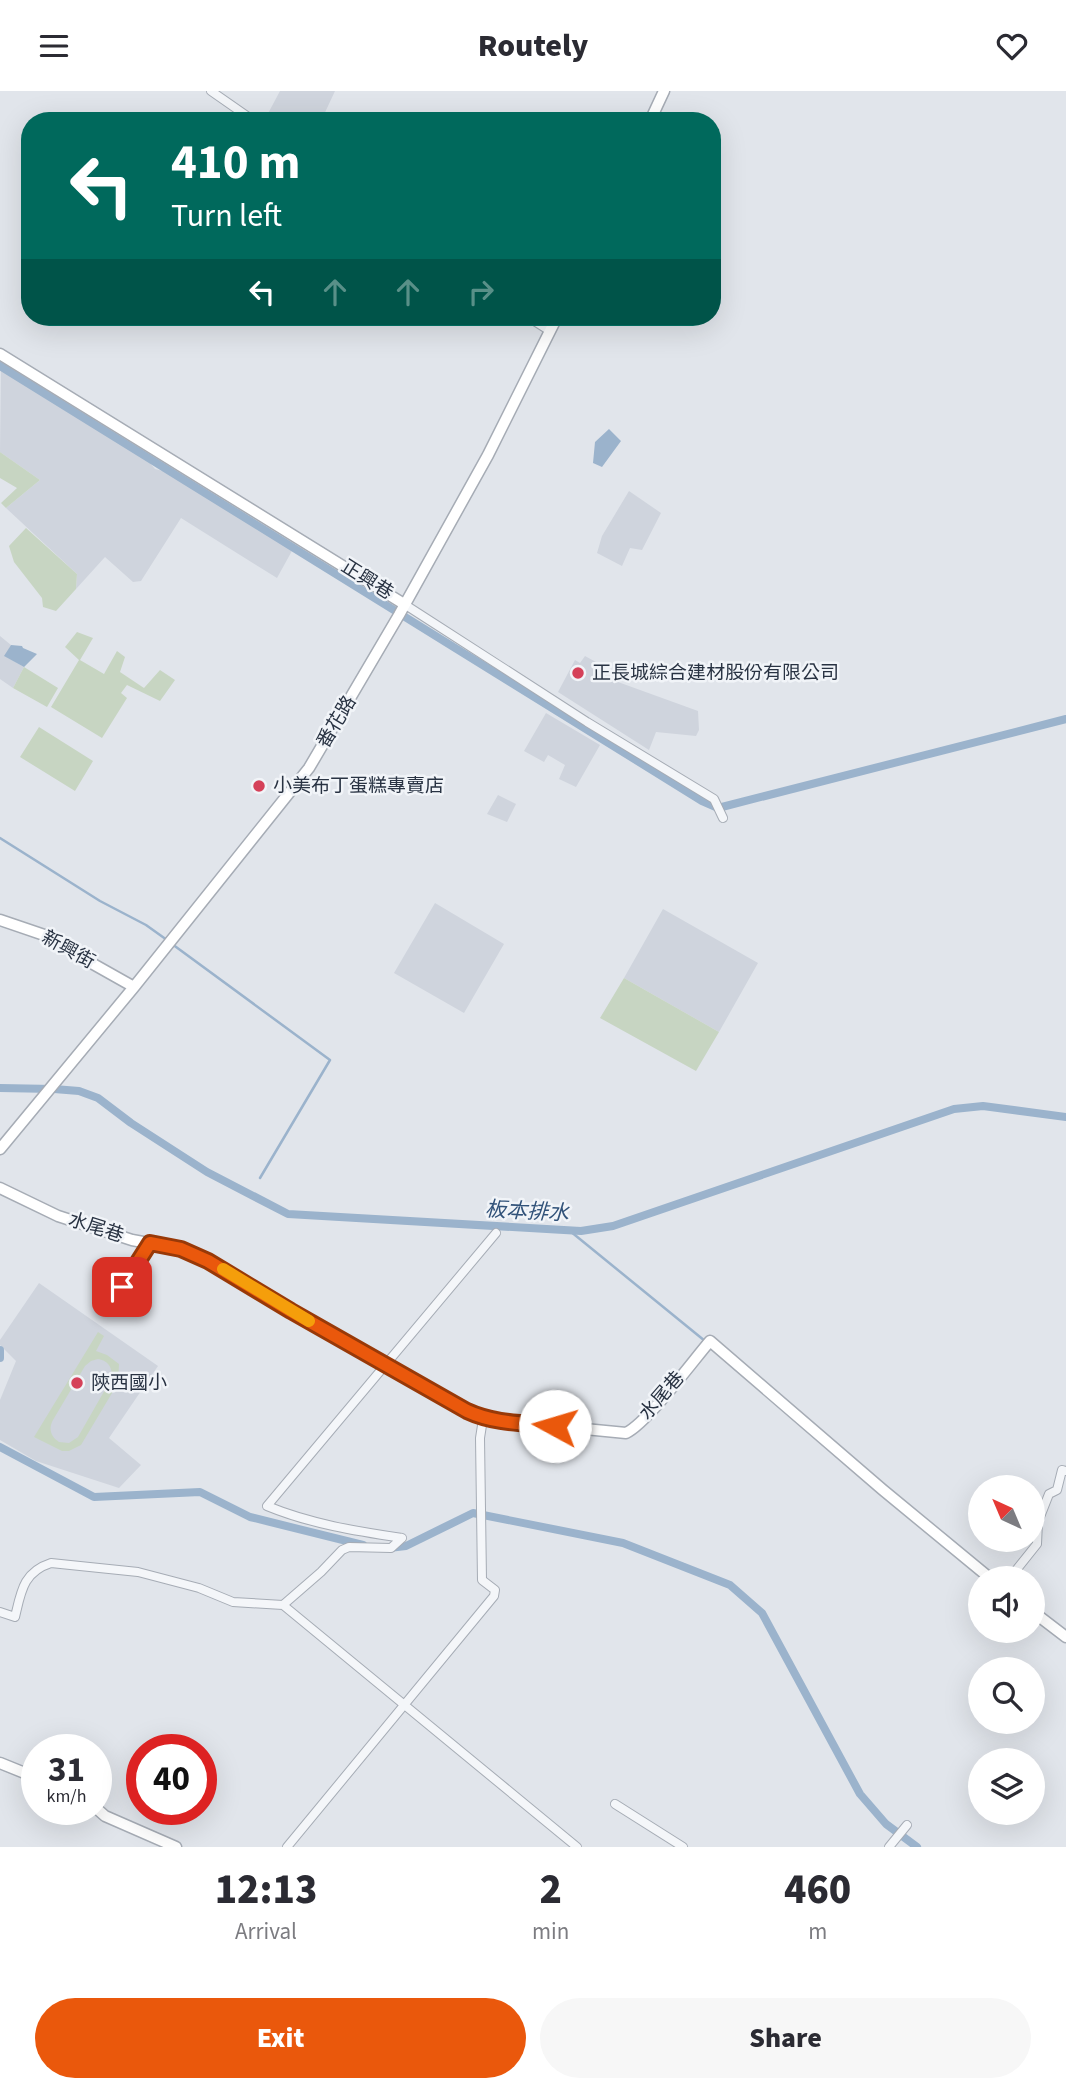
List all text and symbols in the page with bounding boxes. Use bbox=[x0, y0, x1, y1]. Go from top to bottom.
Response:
text: Routely bbox=[478, 23, 588, 69]
icon: menu bbox=[35, 27, 73, 65]
icon: heart bbox=[993, 27, 1031, 65]
text: 410 m bbox=[171, 128, 300, 198]
icon: left bbox=[56, 140, 147, 231]
text: Turn left bbox=[171, 193, 282, 239]
icon: left bbox=[243, 273, 281, 311]
icon: ahead bbox=[316, 273, 354, 311]
icon: ahead bbox=[389, 273, 427, 311]
icon: right bbox=[462, 273, 500, 311]
street label: 正興巷 bbox=[336, 553, 398, 607]
place label: 正長城綜合建材股份有限公司 bbox=[592, 660, 839, 687]
marker: 正長城綜合建材股份有限公司 bbox=[570, 665, 586, 681]
street label: 番花路 bbox=[311, 691, 363, 753]
place label: 小美布丁蛋糕專賣店 bbox=[273, 773, 444, 800]
marker: 小美布丁蛋糕專賣店 bbox=[251, 778, 267, 794]
street label: 新興街 bbox=[37, 924, 99, 976]
water label: 板本排水 bbox=[484, 1194, 571, 1228]
street label: 水尾巷 bbox=[65, 1206, 127, 1250]
pin bbox=[92, 1257, 152, 1317]
icon: arrive bbox=[103, 1268, 141, 1306]
street label: 水尾巷 bbox=[633, 1366, 691, 1426]
place label: 陝西國小 bbox=[91, 1370, 167, 1397]
marker: 陝西國小 bbox=[69, 1375, 85, 1391]
position arrow bbox=[518, 1389, 592, 1463]
north arrow bbox=[968, 1475, 1045, 1552]
map controls bbox=[968, 1475, 1045, 1825]
button: sound bbox=[968, 1566, 1045, 1643]
button: search bbox=[968, 1657, 1045, 1734]
speed limit sign: 40 bbox=[126, 1734, 217, 1825]
text: 31 bbox=[48, 1745, 85, 1795]
button: layers bbox=[968, 1748, 1045, 1825]
text: km/h bbox=[47, 1784, 86, 1809]
text: 12:13 bbox=[215, 1860, 317, 1920]
text: 2 bbox=[539, 1860, 562, 1920]
text: 460 bbox=[784, 1860, 851, 1920]
text: Arrival bbox=[235, 1915, 297, 1948]
text: min bbox=[532, 1915, 569, 1948]
text: m bbox=[808, 1915, 827, 1948]
button: Exit bbox=[35, 1998, 526, 2078]
button: Share bbox=[540, 1998, 1031, 2078]

